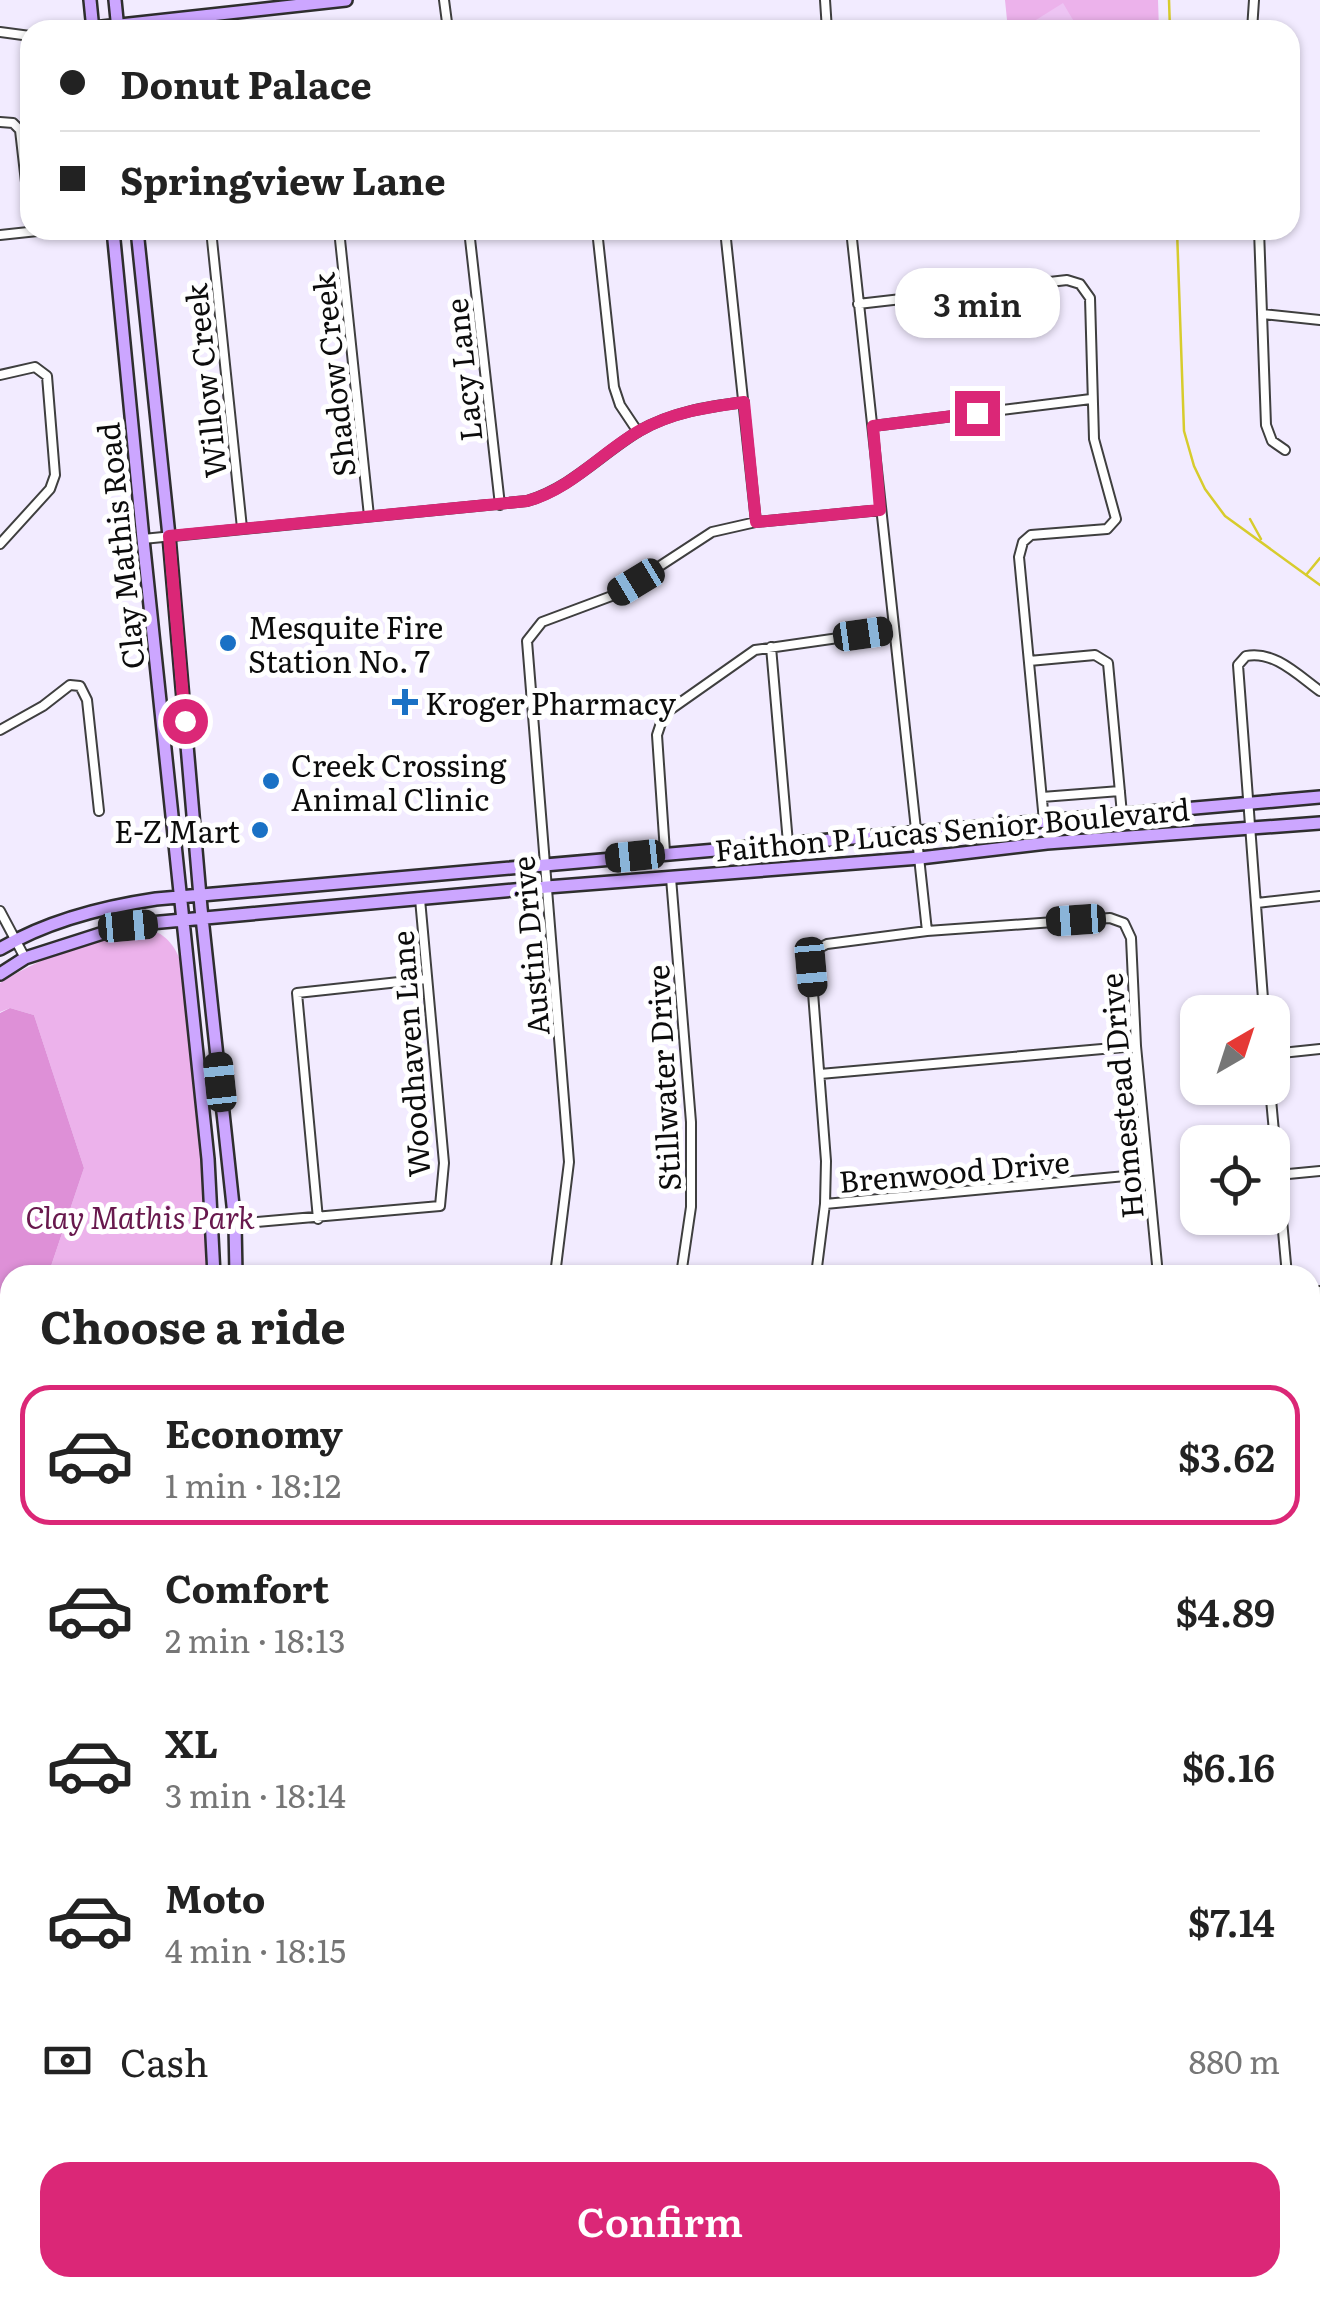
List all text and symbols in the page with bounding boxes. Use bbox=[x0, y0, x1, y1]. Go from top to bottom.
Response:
text: Donut Palace bbox=[120, 54, 372, 111]
text: Springview Lane bbox=[120, 150, 446, 207]
callout: 3 min bbox=[894, 268, 1060, 338]
street label: Shadow Creek bbox=[299, 270, 365, 479]
text: 3 min bbox=[933, 279, 1022, 327]
street label: Willow Creek bbox=[172, 281, 236, 480]
street label: Lacy Lane bbox=[433, 296, 491, 444]
route end bbox=[955, 391, 1000, 436]
street label: Clay Mathis Road bbox=[84, 421, 154, 671]
car bbox=[603, 554, 669, 610]
place label: Mesquite Fire Station No. 7 bbox=[248, 604, 443, 682]
car bbox=[831, 615, 895, 653]
marker: Mesquite Fire Station No. 7 bbox=[217, 632, 239, 654]
place label: Kroger Pharmacy bbox=[425, 680, 677, 724]
marker: Kroger Pharmacy bbox=[394, 691, 416, 713]
route start bbox=[163, 699, 208, 744]
place label: Creek Crossing Animal Clinic bbox=[291, 742, 507, 820]
marker: Creek Crossing Animal Clinic bbox=[260, 770, 282, 792]
street label: Faithon P Lucas Senior Boulevard bbox=[713, 785, 1191, 871]
place label: E-Z Mart bbox=[114, 808, 240, 852]
marker: E-Z Mart bbox=[249, 819, 271, 841]
car bbox=[604, 838, 666, 874]
street label: Austin Drive bbox=[499, 854, 559, 1038]
car bbox=[1045, 903, 1107, 937]
car bbox=[97, 908, 159, 944]
street label: Woodhaven Lane bbox=[378, 929, 440, 1179]
car bbox=[793, 936, 829, 998]
street label: Stillwater Drive bbox=[634, 964, 690, 1192]
street label: Homestead Drive bbox=[1087, 971, 1153, 1221]
north arrow bbox=[1180, 995, 1290, 1105]
map controls bbox=[1180, 995, 1290, 1235]
car bbox=[202, 1051, 238, 1113]
button: locate bbox=[1180, 1125, 1290, 1235]
street label: Brenwood Drive bbox=[837, 1138, 1071, 1202]
park label: Clay Mathis Park bbox=[25, 1194, 255, 1238]
text: Choose a ride bbox=[40, 1291, 346, 1358]
text: Economy bbox=[165, 1403, 343, 1460]
icon: car bbox=[45, 1410, 135, 1500]
text: $3.62 bbox=[1178, 1427, 1275, 1484]
text: 1 min · 18:12 bbox=[165, 1460, 341, 1508]
text: Comfort bbox=[165, 1558, 329, 1615]
icon: car bbox=[45, 1565, 135, 1655]
text: $4.89 bbox=[1176, 1582, 1275, 1639]
text: 2 min · 18:13 bbox=[165, 1615, 346, 1663]
text: XL bbox=[165, 1713, 218, 1770]
icon: car bbox=[45, 1720, 135, 1810]
text: $6.16 bbox=[1182, 1737, 1275, 1794]
text: 3 min · 18:14 bbox=[165, 1770, 346, 1818]
text: Moto bbox=[165, 1868, 265, 1925]
icon: car bbox=[45, 1875, 135, 1965]
text: $7.14 bbox=[1188, 1892, 1275, 1949]
text: 4 min · 18:15 bbox=[165, 1925, 346, 1973]
text: Cash bbox=[120, 2032, 209, 2089]
icon: cash bbox=[40, 2033, 95, 2088]
text: 880 m bbox=[1189, 2036, 1280, 2084]
button: Confirm bbox=[40, 2162, 1280, 2277]

